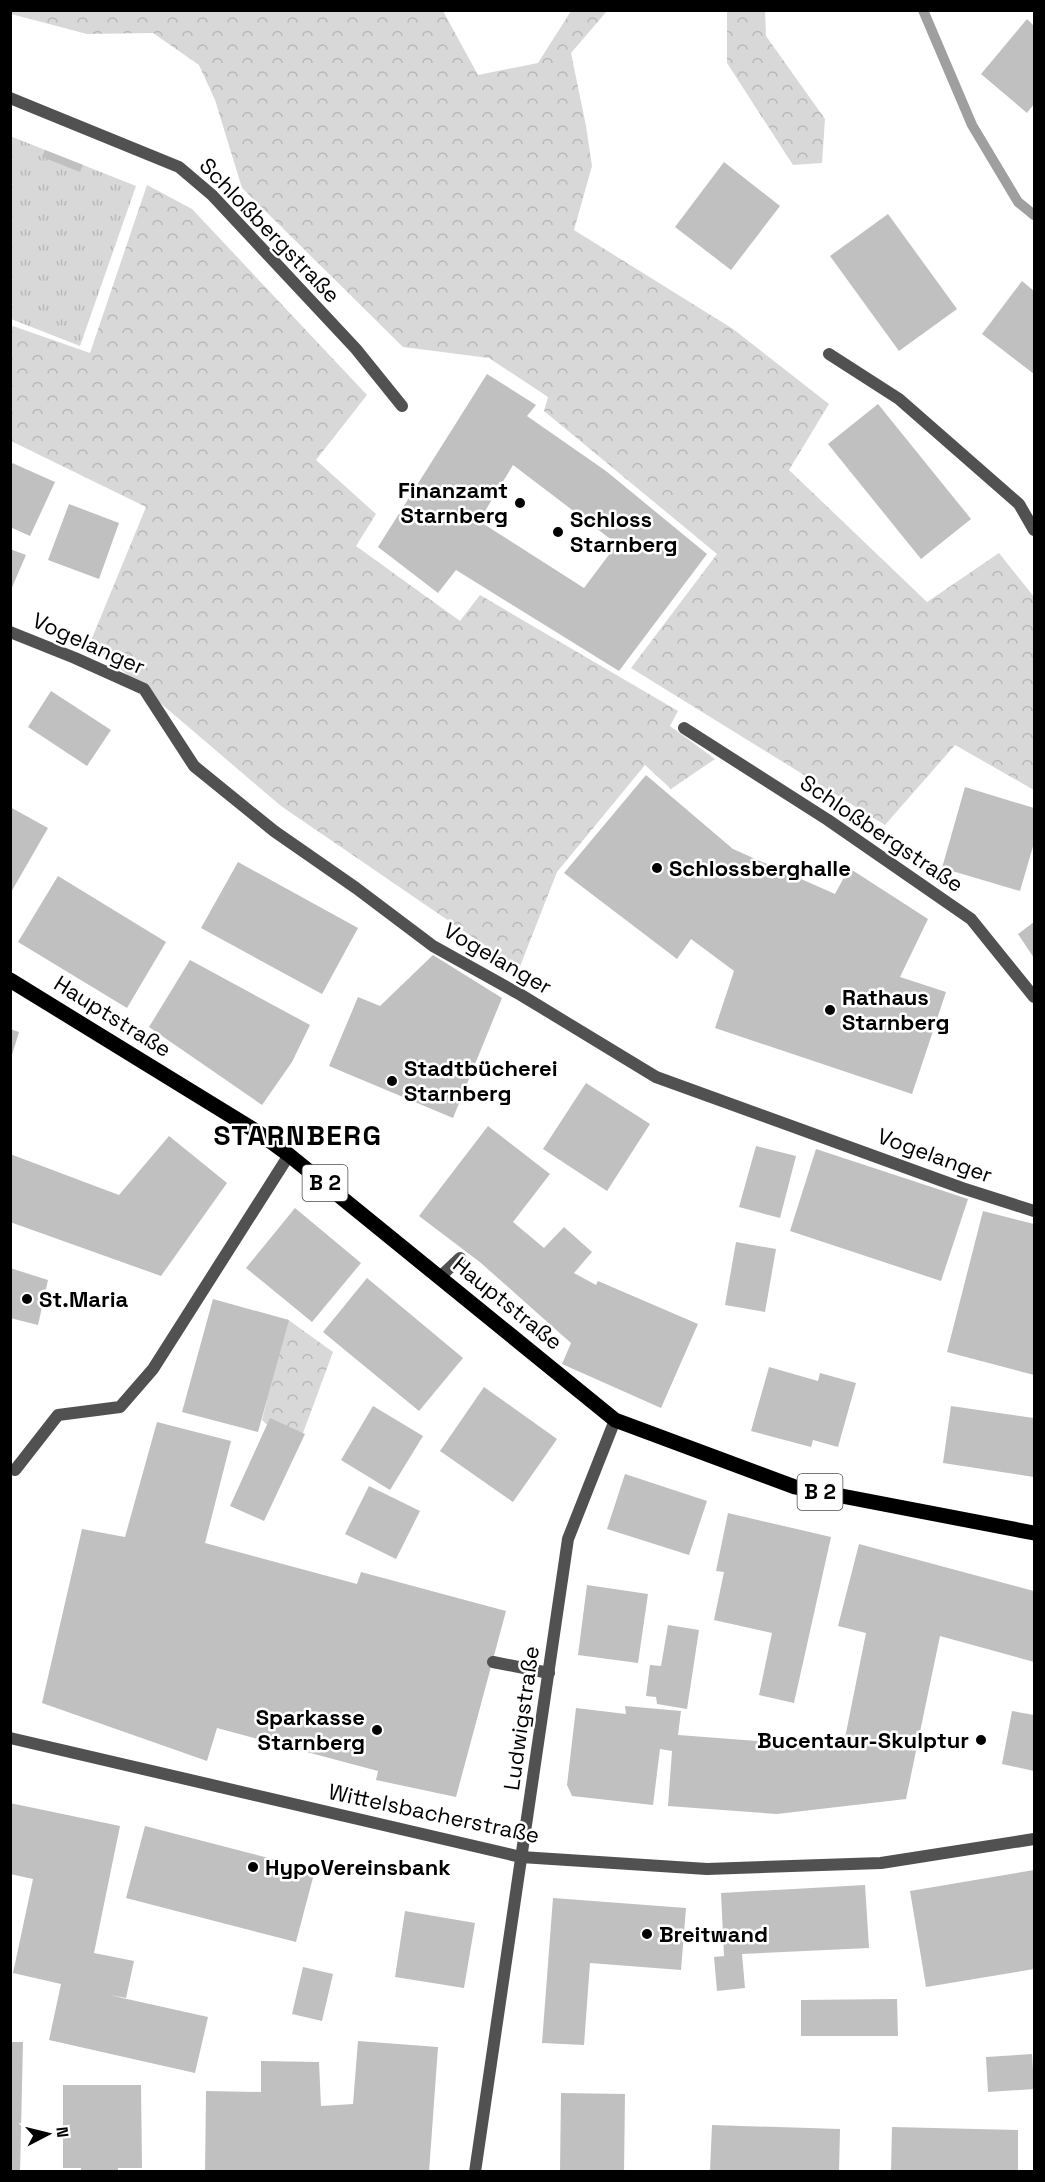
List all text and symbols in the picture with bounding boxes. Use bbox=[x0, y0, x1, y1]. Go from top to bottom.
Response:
street label: Schloßbergstraße bbox=[194, 152, 346, 308]
place label: Finanzamt Starnberg bbox=[398, 476, 508, 529]
marker: Finanzamt Starnberg bbox=[513, 496, 527, 510]
place label: Schloss Starnberg bbox=[570, 505, 677, 558]
marker: Schloss Starnberg bbox=[551, 525, 565, 539]
street label: Vogelanger bbox=[28, 606, 150, 680]
street label: Schloßbergstraße bbox=[795, 768, 969, 898]
place label: Schlossberghalle bbox=[669, 854, 851, 882]
marker: Schlossberghalle bbox=[650, 861, 664, 875]
street label: Vogelanger bbox=[439, 916, 557, 1000]
street label: Hauptstraße bbox=[49, 969, 177, 1063]
place label: Rathaus Starnberg bbox=[842, 983, 949, 1036]
marker: Rathaus Starnberg bbox=[823, 1003, 837, 1017]
place label: Stadtbücherei Starnberg bbox=[404, 1054, 558, 1107]
marker: Stadtbücherei Starnberg bbox=[385, 1074, 399, 1088]
district label: STARNBERG bbox=[213, 1117, 383, 1153]
street label: Vogelanger bbox=[874, 1121, 996, 1189]
road number: B 2 bbox=[302, 1165, 348, 1201]
street label: Hauptstraße bbox=[448, 1250, 568, 1356]
place label: St.Maria bbox=[39, 1285, 129, 1313]
marker: St.Maria bbox=[20, 1292, 34, 1306]
road number: B 2 bbox=[798, 1474, 842, 1510]
street label: Ludwigstraße bbox=[497, 1644, 545, 1792]
place label: Sparkasse Starnberg bbox=[256, 1703, 365, 1756]
marker: Sparkasse Starnberg bbox=[370, 1723, 384, 1737]
place label: Bucentaur-Skulptur bbox=[757, 1726, 969, 1754]
marker: Bucentaur-Skulptur bbox=[974, 1733, 988, 1747]
street label: Wittelsbacherstraße bbox=[326, 1777, 542, 1849]
place label: HypoVereinsbank bbox=[265, 1853, 451, 1881]
marker: HypoVereinsbank bbox=[246, 1860, 260, 1874]
place label: Breitwand bbox=[659, 1920, 768, 1948]
marker: Breitwand bbox=[640, 1927, 654, 1941]
north arrow bbox=[18, 2104, 78, 2164]
text: N bbox=[51, 2126, 73, 2139]

